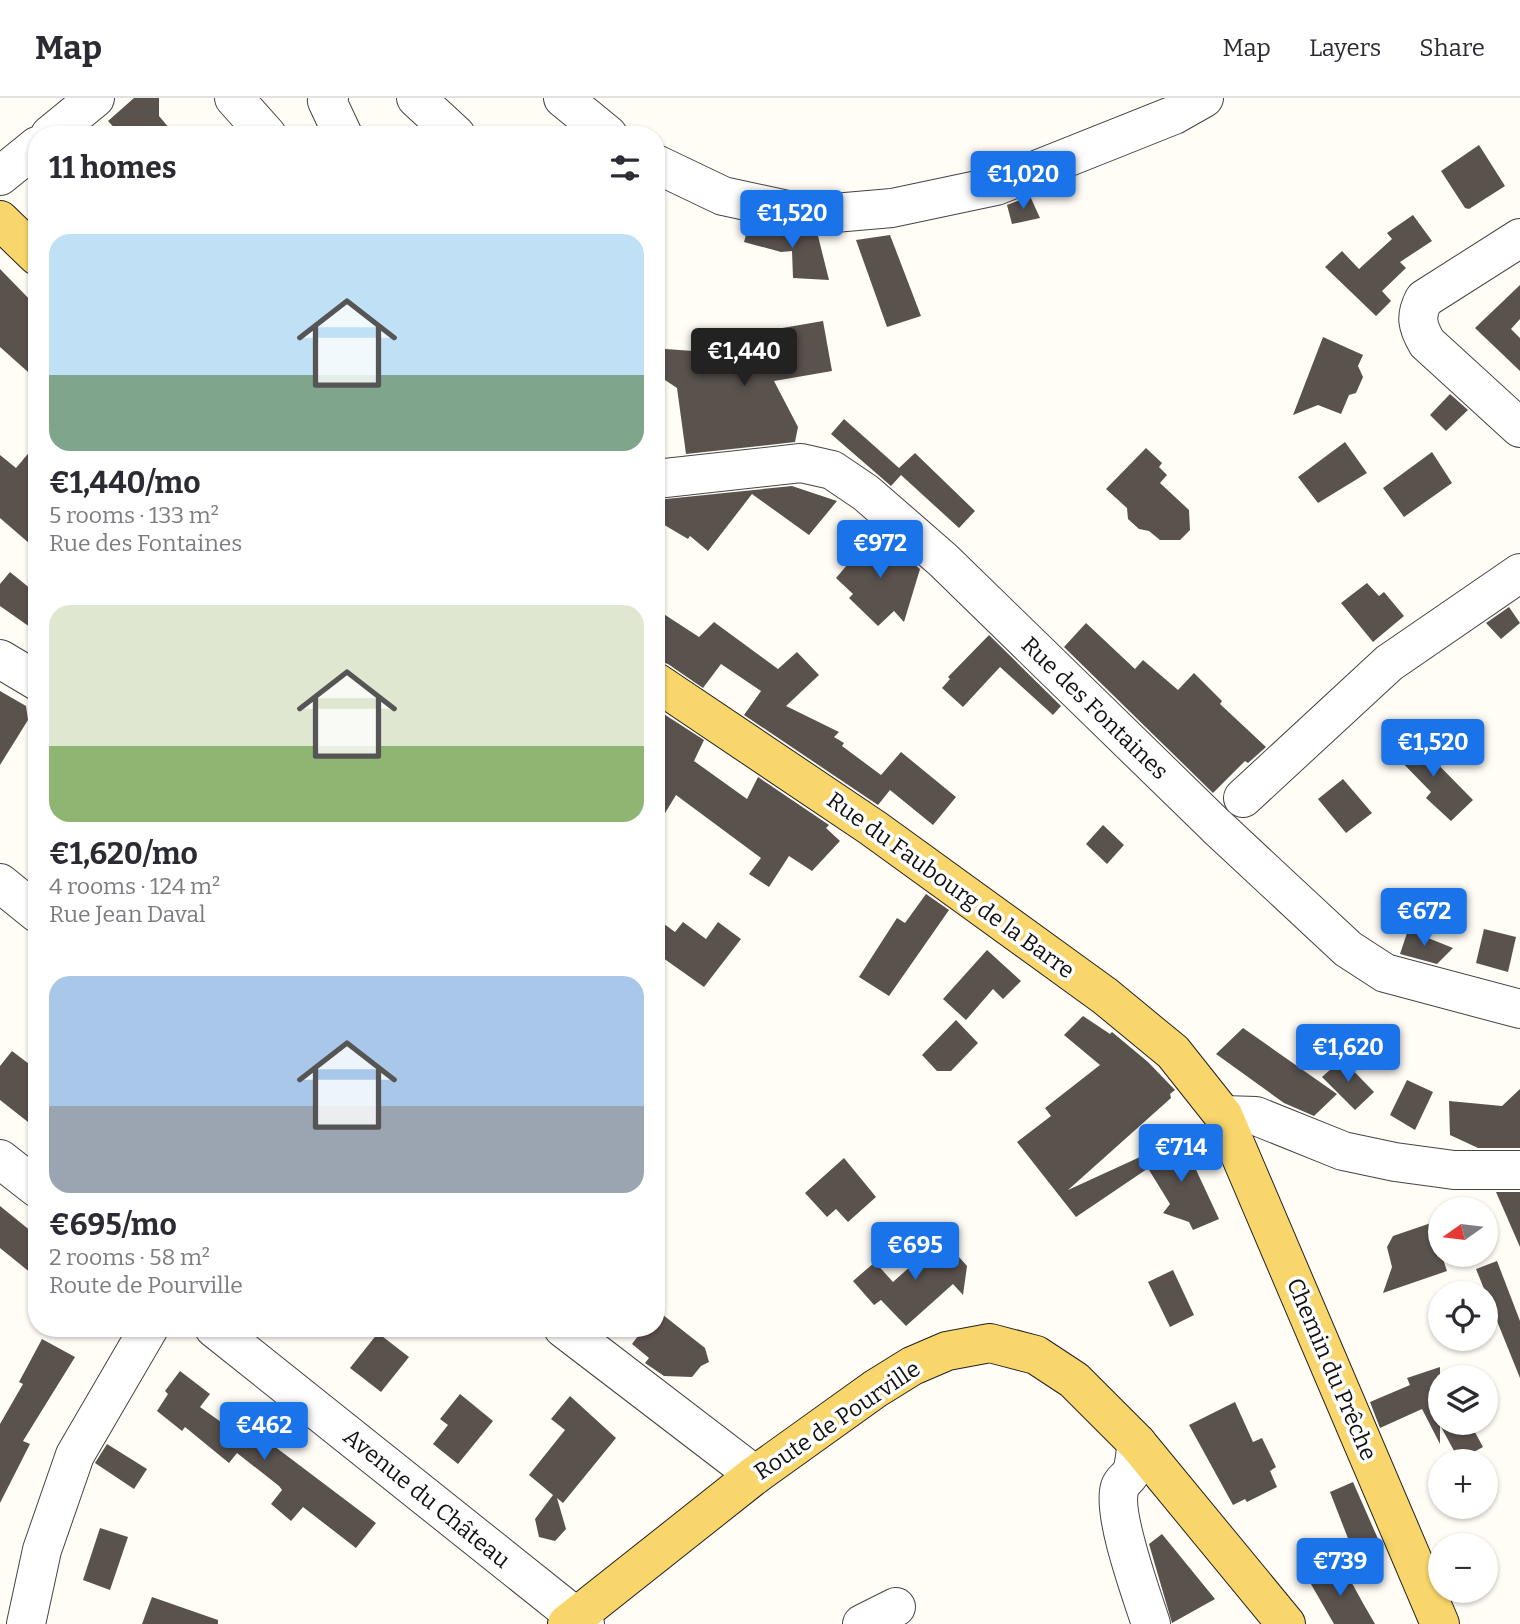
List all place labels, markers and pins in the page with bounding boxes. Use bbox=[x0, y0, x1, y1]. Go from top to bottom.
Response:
pin: €1,020 bbox=[966, 152, 1080, 211]
pin: €1,520 bbox=[735, 190, 849, 250]
pin: €1,440 bbox=[687, 328, 801, 388]
pin: €972 bbox=[839, 520, 921, 580]
pin: €1,520 bbox=[1376, 720, 1490, 779]
pin: €672 bbox=[1383, 888, 1465, 948]
pin: €1,620 bbox=[1291, 1024, 1405, 1084]
pin: €714 bbox=[1140, 1124, 1222, 1184]
pin: €695 bbox=[874, 1222, 956, 1282]
pin: €462 bbox=[223, 1402, 305, 1462]
pin: €739 bbox=[1299, 1538, 1381, 1598]

